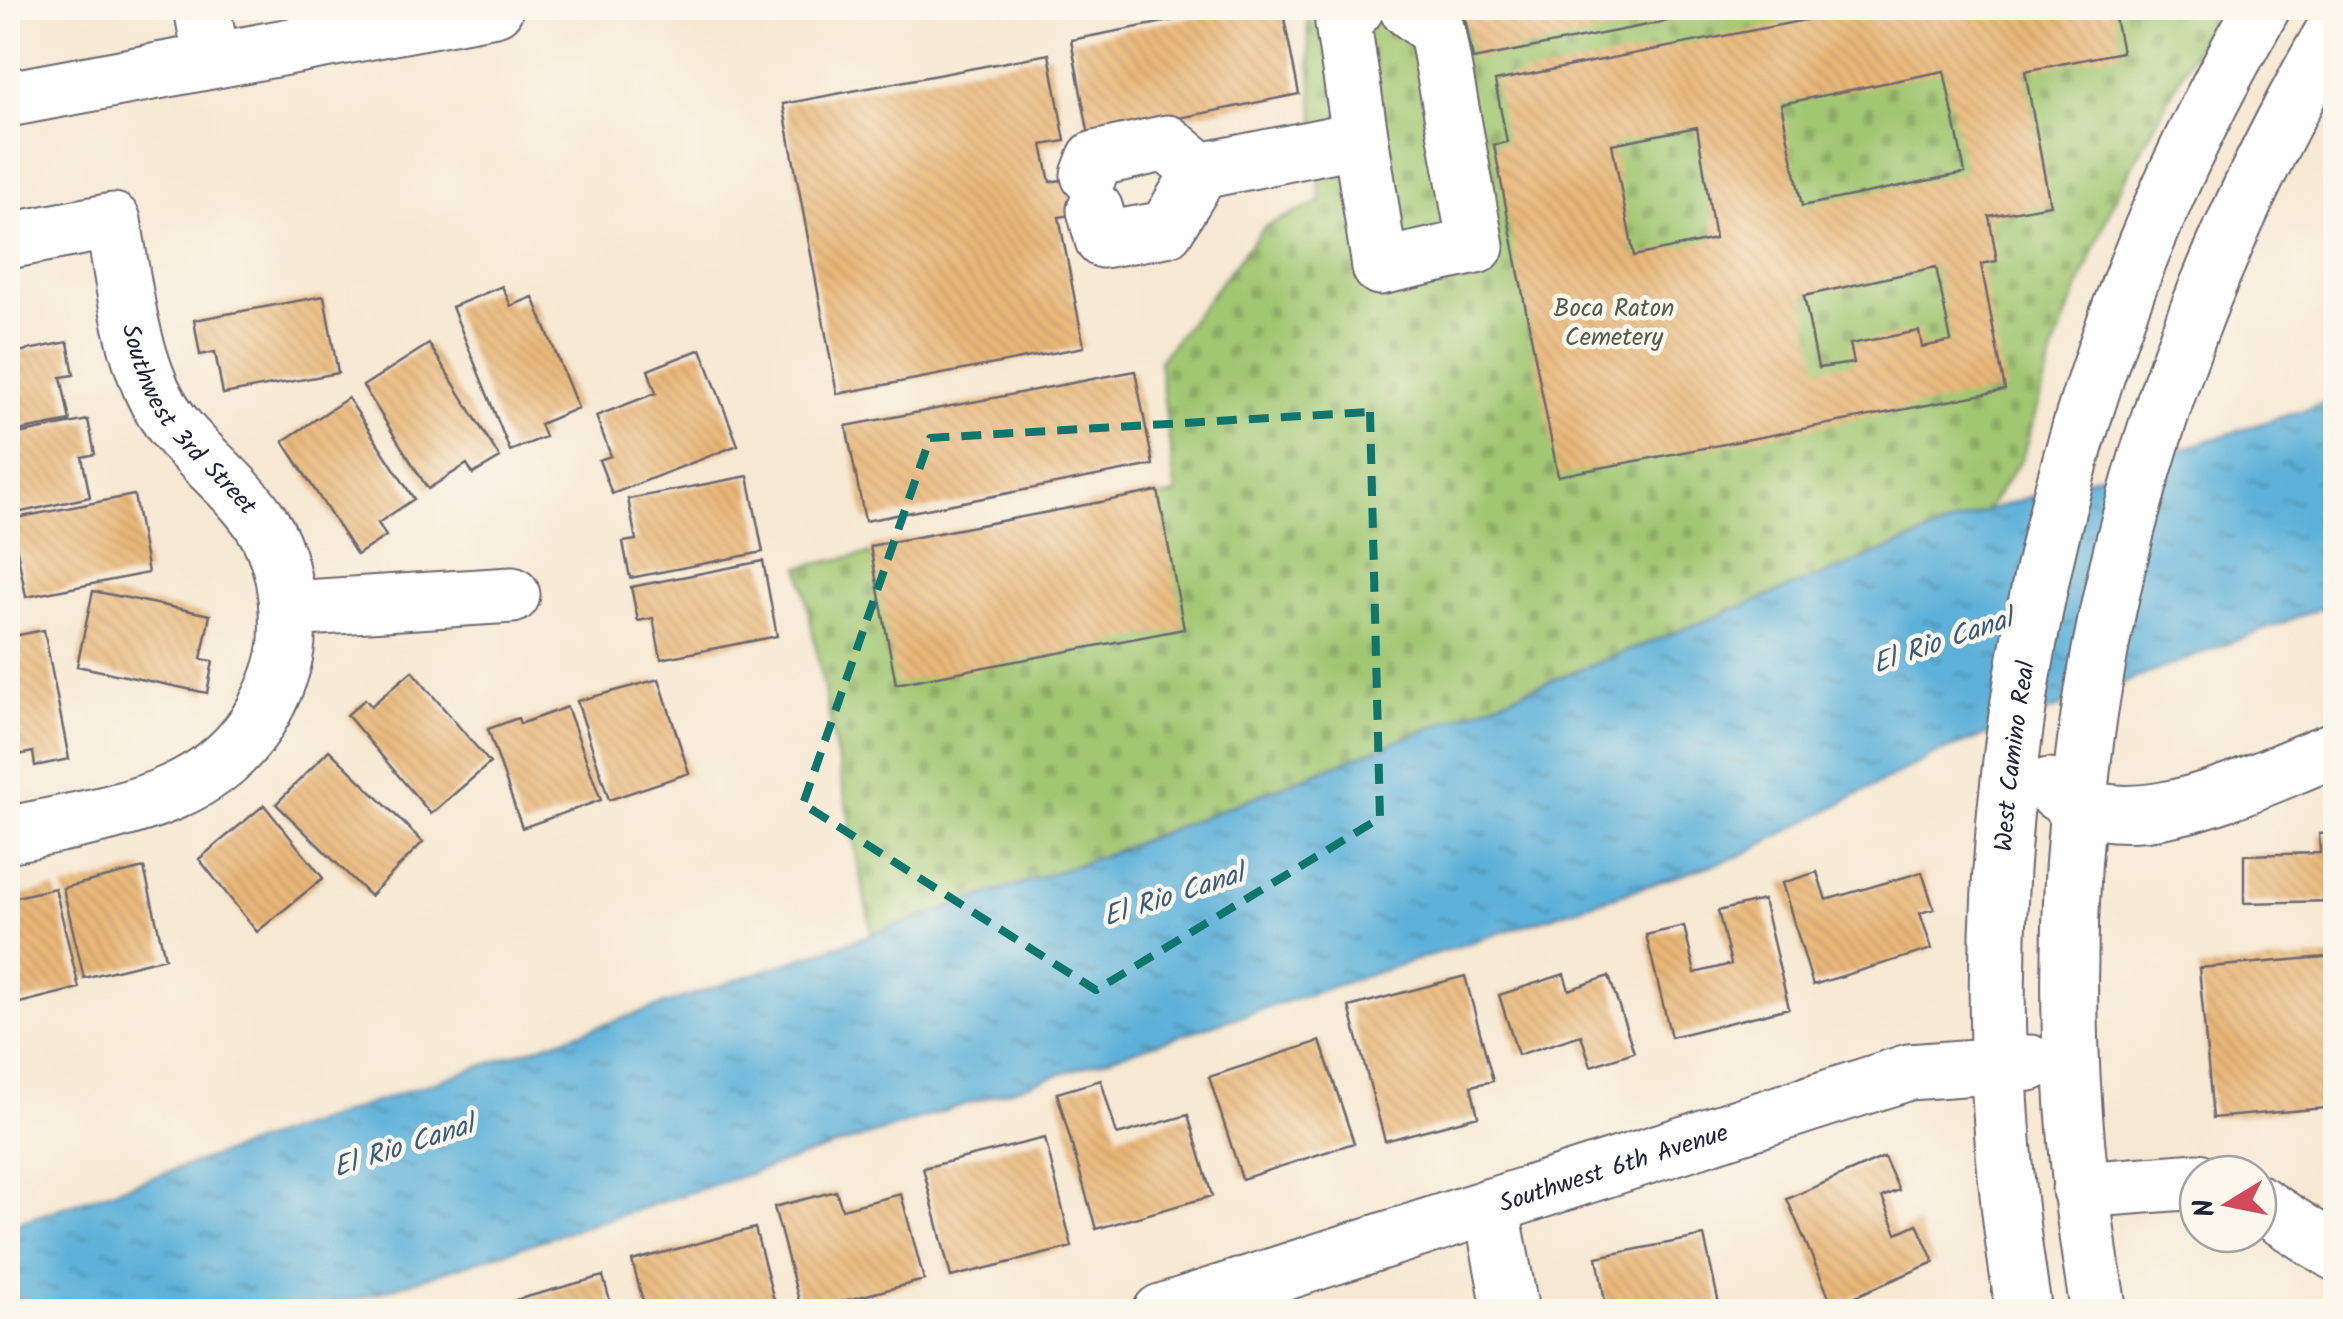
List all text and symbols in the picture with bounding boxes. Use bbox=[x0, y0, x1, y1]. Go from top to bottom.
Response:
park label: Boca Raton Cemetery bbox=[1554, 289, 1674, 358]
street label: Southwest 3rd Street bbox=[110, 320, 267, 525]
water label: El Rio Canal bbox=[1866, 596, 2024, 687]
street label: West Camino Real bbox=[1984, 658, 2047, 853]
water label: El Rio Canal bbox=[1097, 851, 1255, 940]
water label: El Rio Canal bbox=[327, 1102, 485, 1191]
street label: Southwest 6th Avenue bbox=[1494, 1113, 1734, 1224]
north arrow bbox=[2178, 1154, 2278, 1254]
text: N bbox=[2182, 1195, 2230, 1221]

